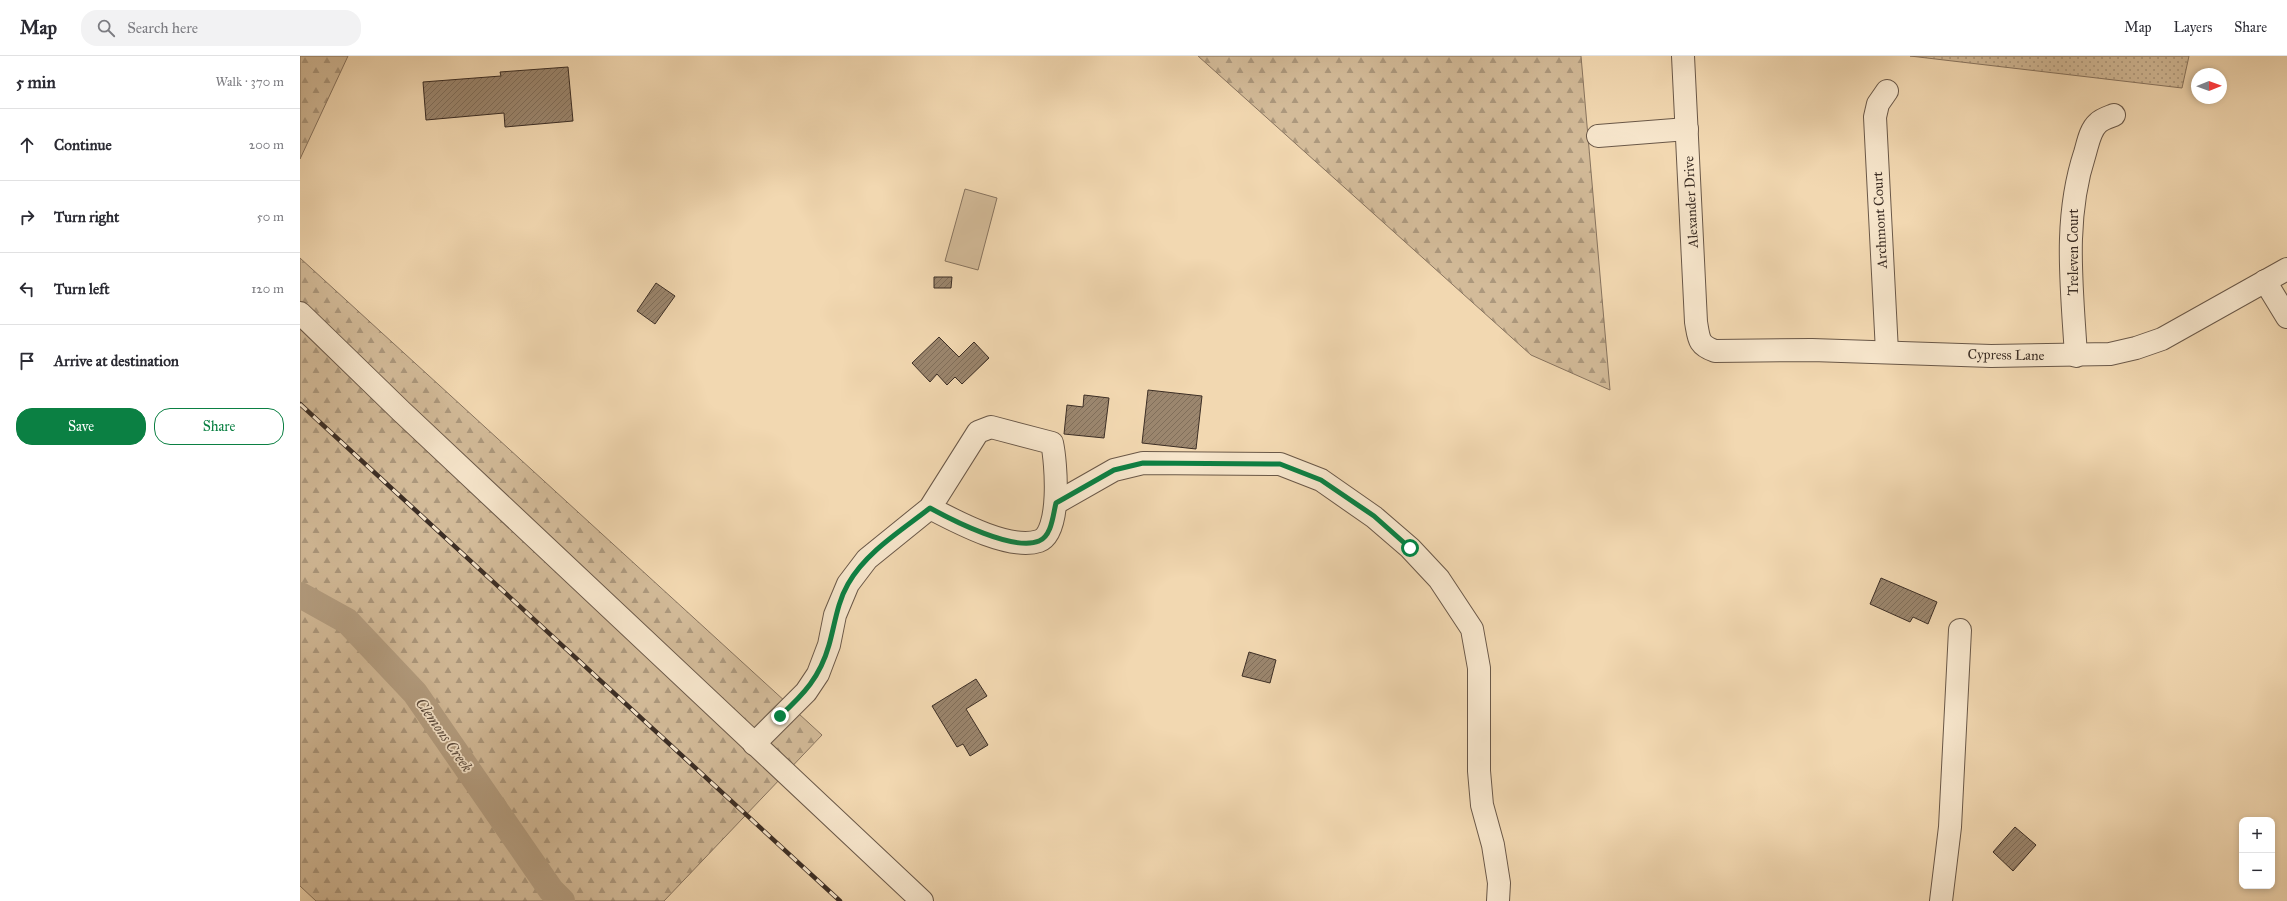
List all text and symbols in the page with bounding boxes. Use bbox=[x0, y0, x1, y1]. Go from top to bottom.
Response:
search box bbox=[81, 10, 361, 46]
text: Map bbox=[20, 16, 57, 39]
icon: search bbox=[95, 17, 117, 39]
text: Search here bbox=[127, 19, 198, 37]
text: Map bbox=[2124, 19, 2152, 36]
text: Layers bbox=[2174, 19, 2212, 36]
text: Share bbox=[2234, 19, 2267, 36]
north arrow bbox=[2191, 68, 2227, 104]
text: 5 min bbox=[16, 72, 56, 93]
text: Walk · 370 m bbox=[215, 74, 284, 90]
icon: ahead bbox=[16, 134, 38, 156]
text: Continue bbox=[54, 136, 112, 154]
text: 200 m bbox=[249, 137, 284, 153]
street label: Alexander Drive bbox=[1680, 155, 1702, 249]
street label: Archmont Court bbox=[1869, 171, 1891, 270]
icon: right bbox=[16, 206, 38, 228]
text: Turn right bbox=[54, 208, 119, 226]
street label: Treleven Court bbox=[2065, 208, 2082, 296]
text: 50 m bbox=[257, 209, 284, 225]
icon: left bbox=[16, 278, 38, 300]
text: Turn left bbox=[54, 280, 110, 298]
text: 120 m bbox=[251, 281, 284, 297]
street label: Cypress Lane bbox=[1967, 346, 2045, 364]
icon: arrive bbox=[16, 350, 38, 372]
text: Arrive at destination bbox=[54, 352, 179, 370]
button: Save bbox=[16, 408, 146, 445]
button: Share bbox=[154, 408, 284, 445]
route start bbox=[1401, 539, 1419, 557]
water label: Clemons Creek bbox=[412, 694, 476, 776]
route end bbox=[771, 707, 789, 725]
map controls bbox=[2239, 817, 2275, 889]
button: + bbox=[2239, 817, 2275, 853]
button: − bbox=[2239, 853, 2275, 889]

